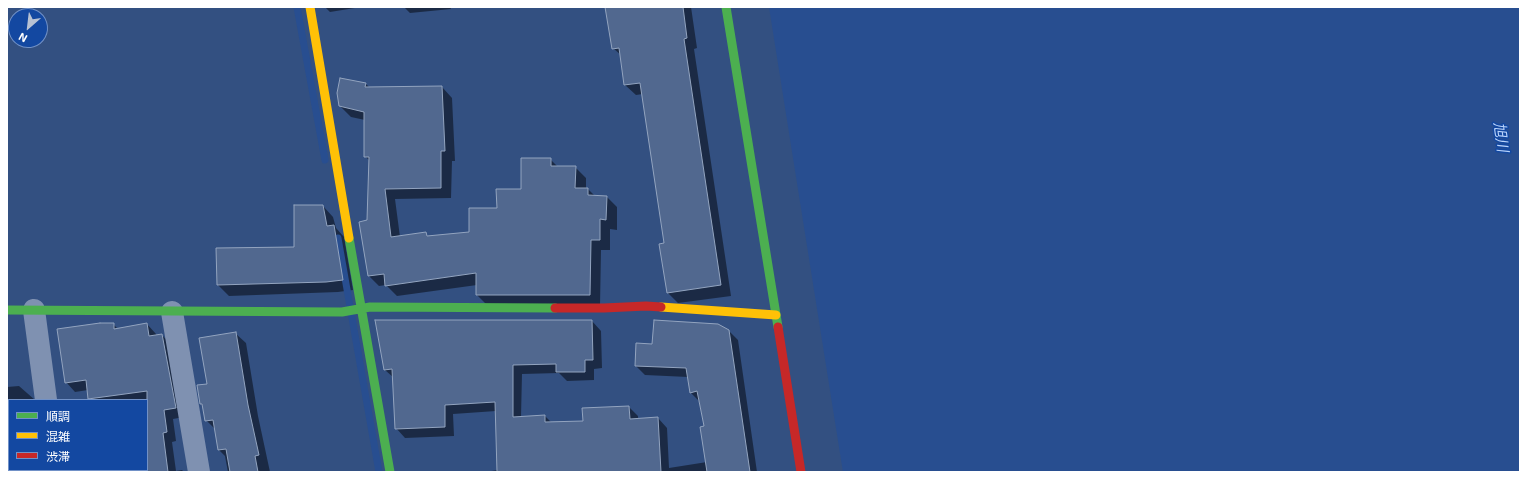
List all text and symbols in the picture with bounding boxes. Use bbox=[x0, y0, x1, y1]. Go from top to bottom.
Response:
north arrow bbox=[8, 8, 48, 48]
text: N bbox=[16, 31, 29, 46]
water label: 旭川 bbox=[1490, 121, 1512, 153]
legend bbox=[8, 399, 148, 471]
text: 順調 bbox=[46, 409, 70, 423]
text: 混雑 bbox=[46, 429, 70, 443]
text: 渋滞 bbox=[46, 449, 70, 463]

